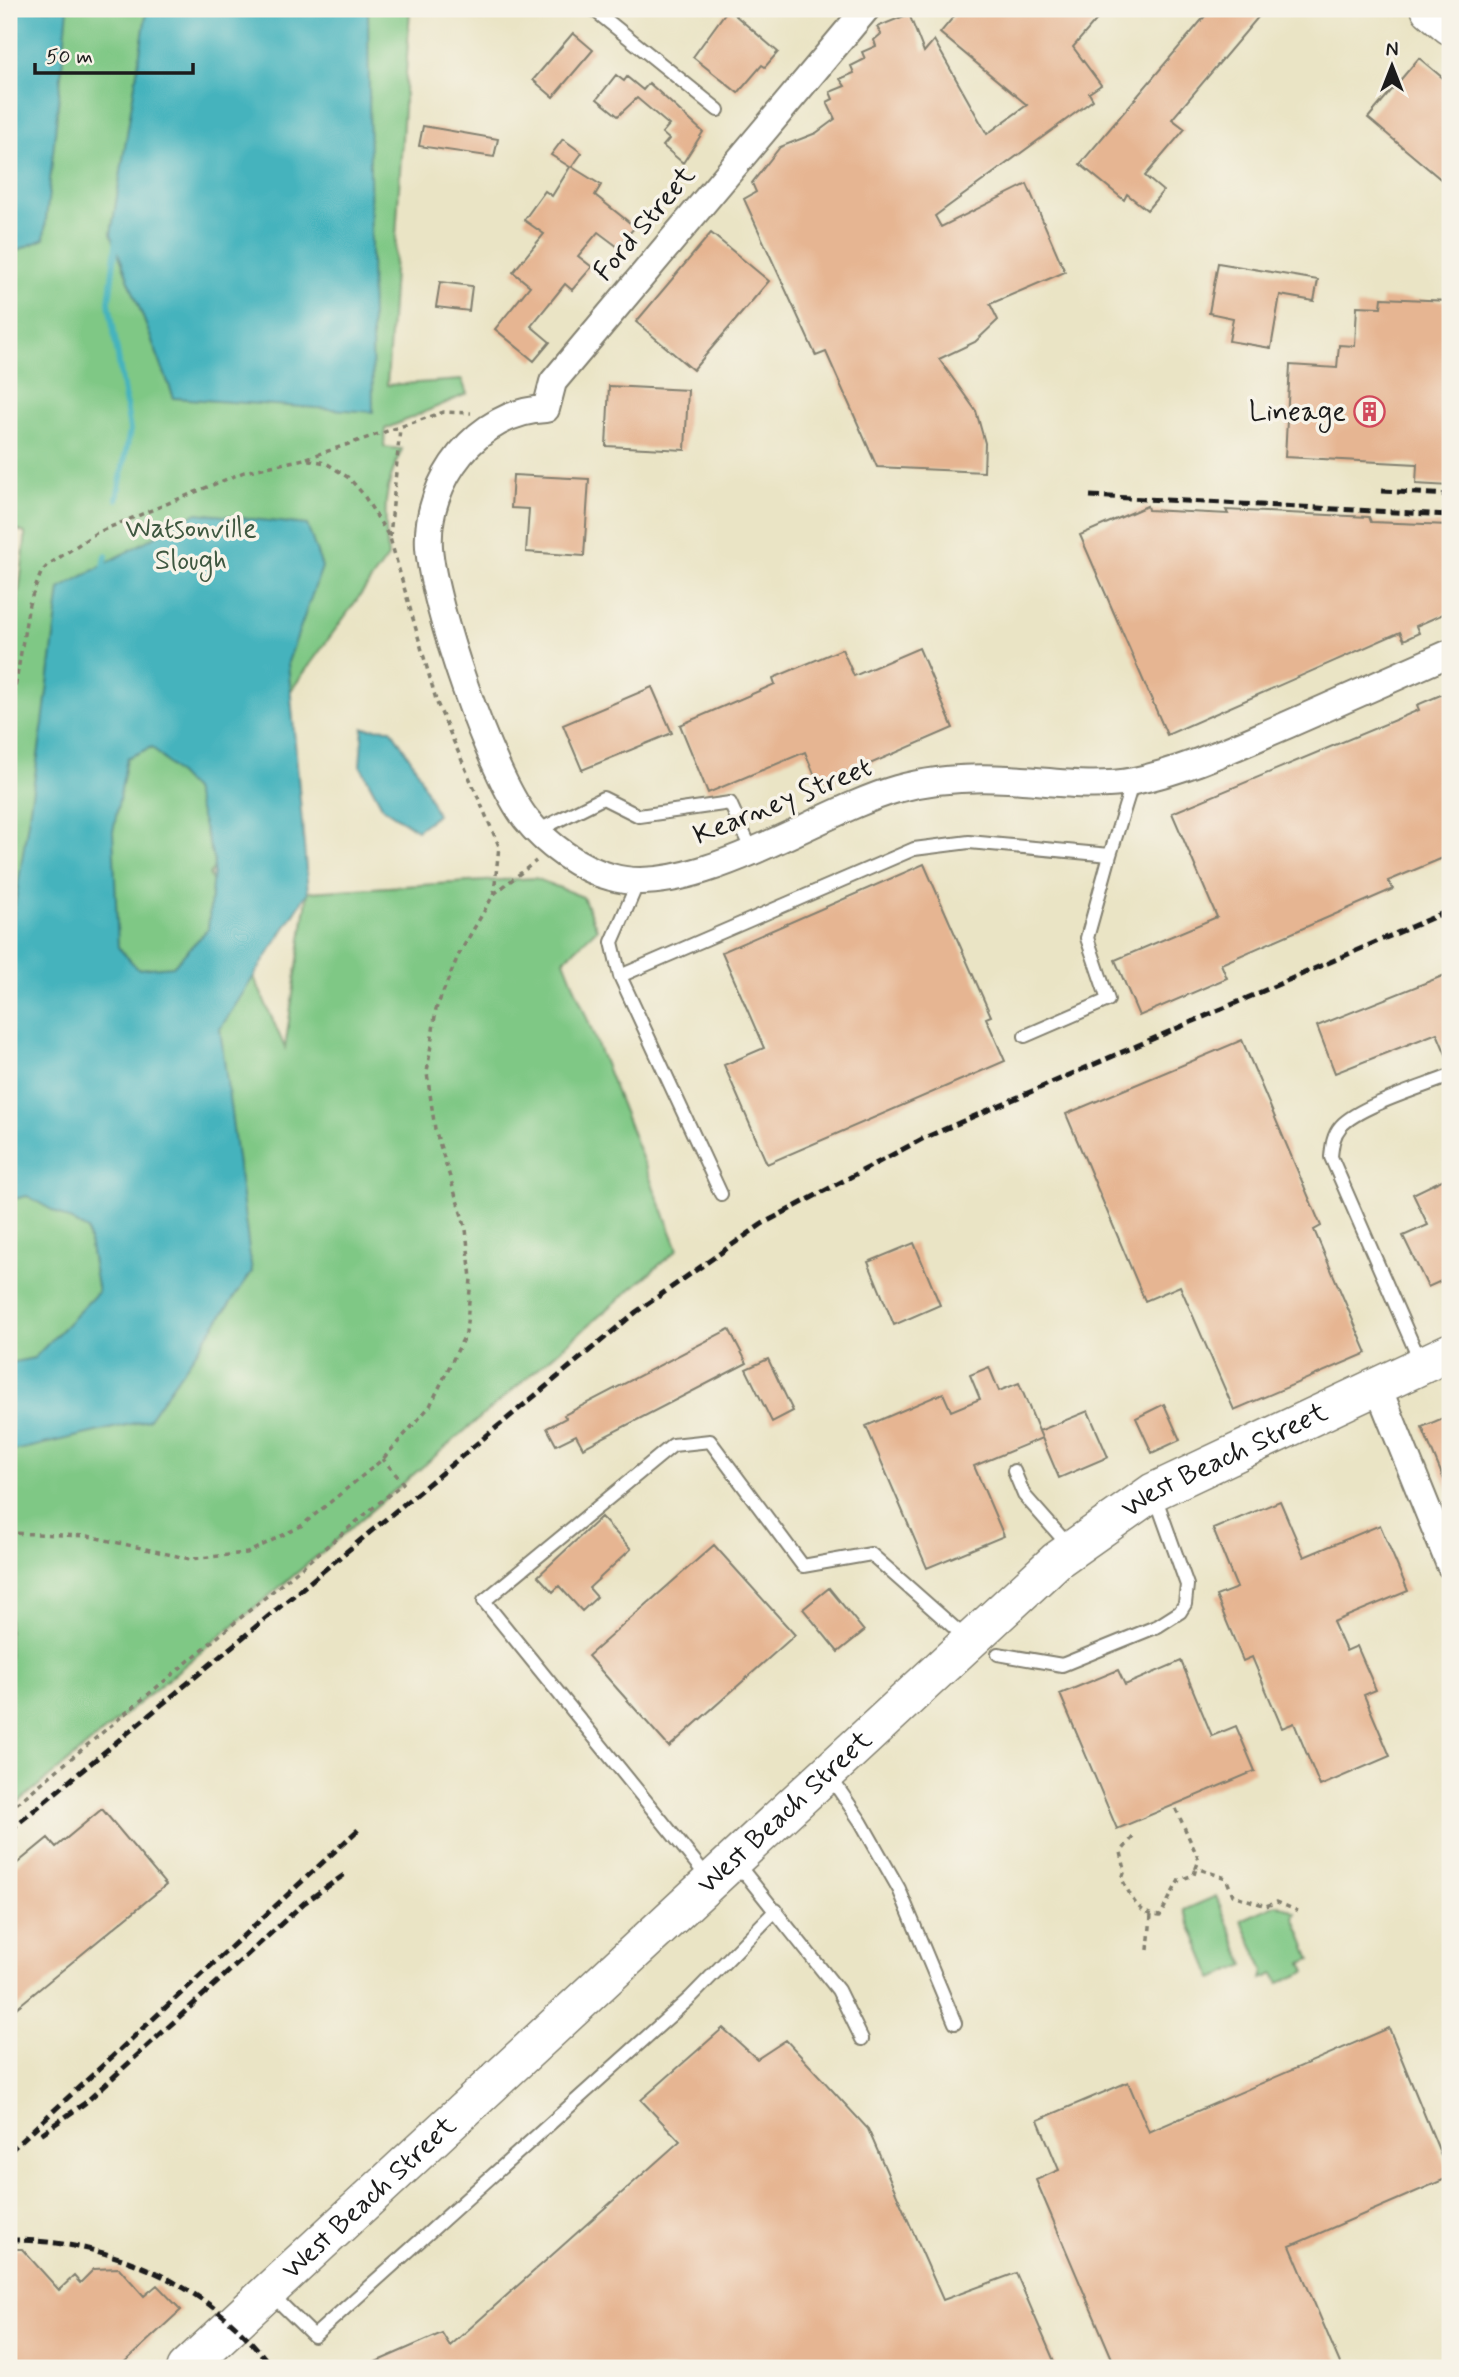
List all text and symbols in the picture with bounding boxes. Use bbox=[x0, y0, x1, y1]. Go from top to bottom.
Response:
scale bar bbox=[35, 32, 192, 76]
north arrow bbox=[1358, 32, 1428, 102]
text: N bbox=[1386, 38, 1398, 63]
text: 50 m bbox=[46, 43, 93, 71]
street label: Ford Street bbox=[586, 158, 705, 290]
place label: Lineage bbox=[1249, 394, 1346, 433]
building icon: Lineage bbox=[1352, 395, 1386, 429]
park label: Watsonville Slough bbox=[125, 511, 257, 582]
street label: Kearney Street bbox=[688, 749, 878, 855]
street label: West Beach Street bbox=[1114, 1394, 1334, 1527]
street label: West Beach Street bbox=[690, 1722, 881, 1903]
street label: West Beach Street bbox=[274, 2107, 465, 2288]

